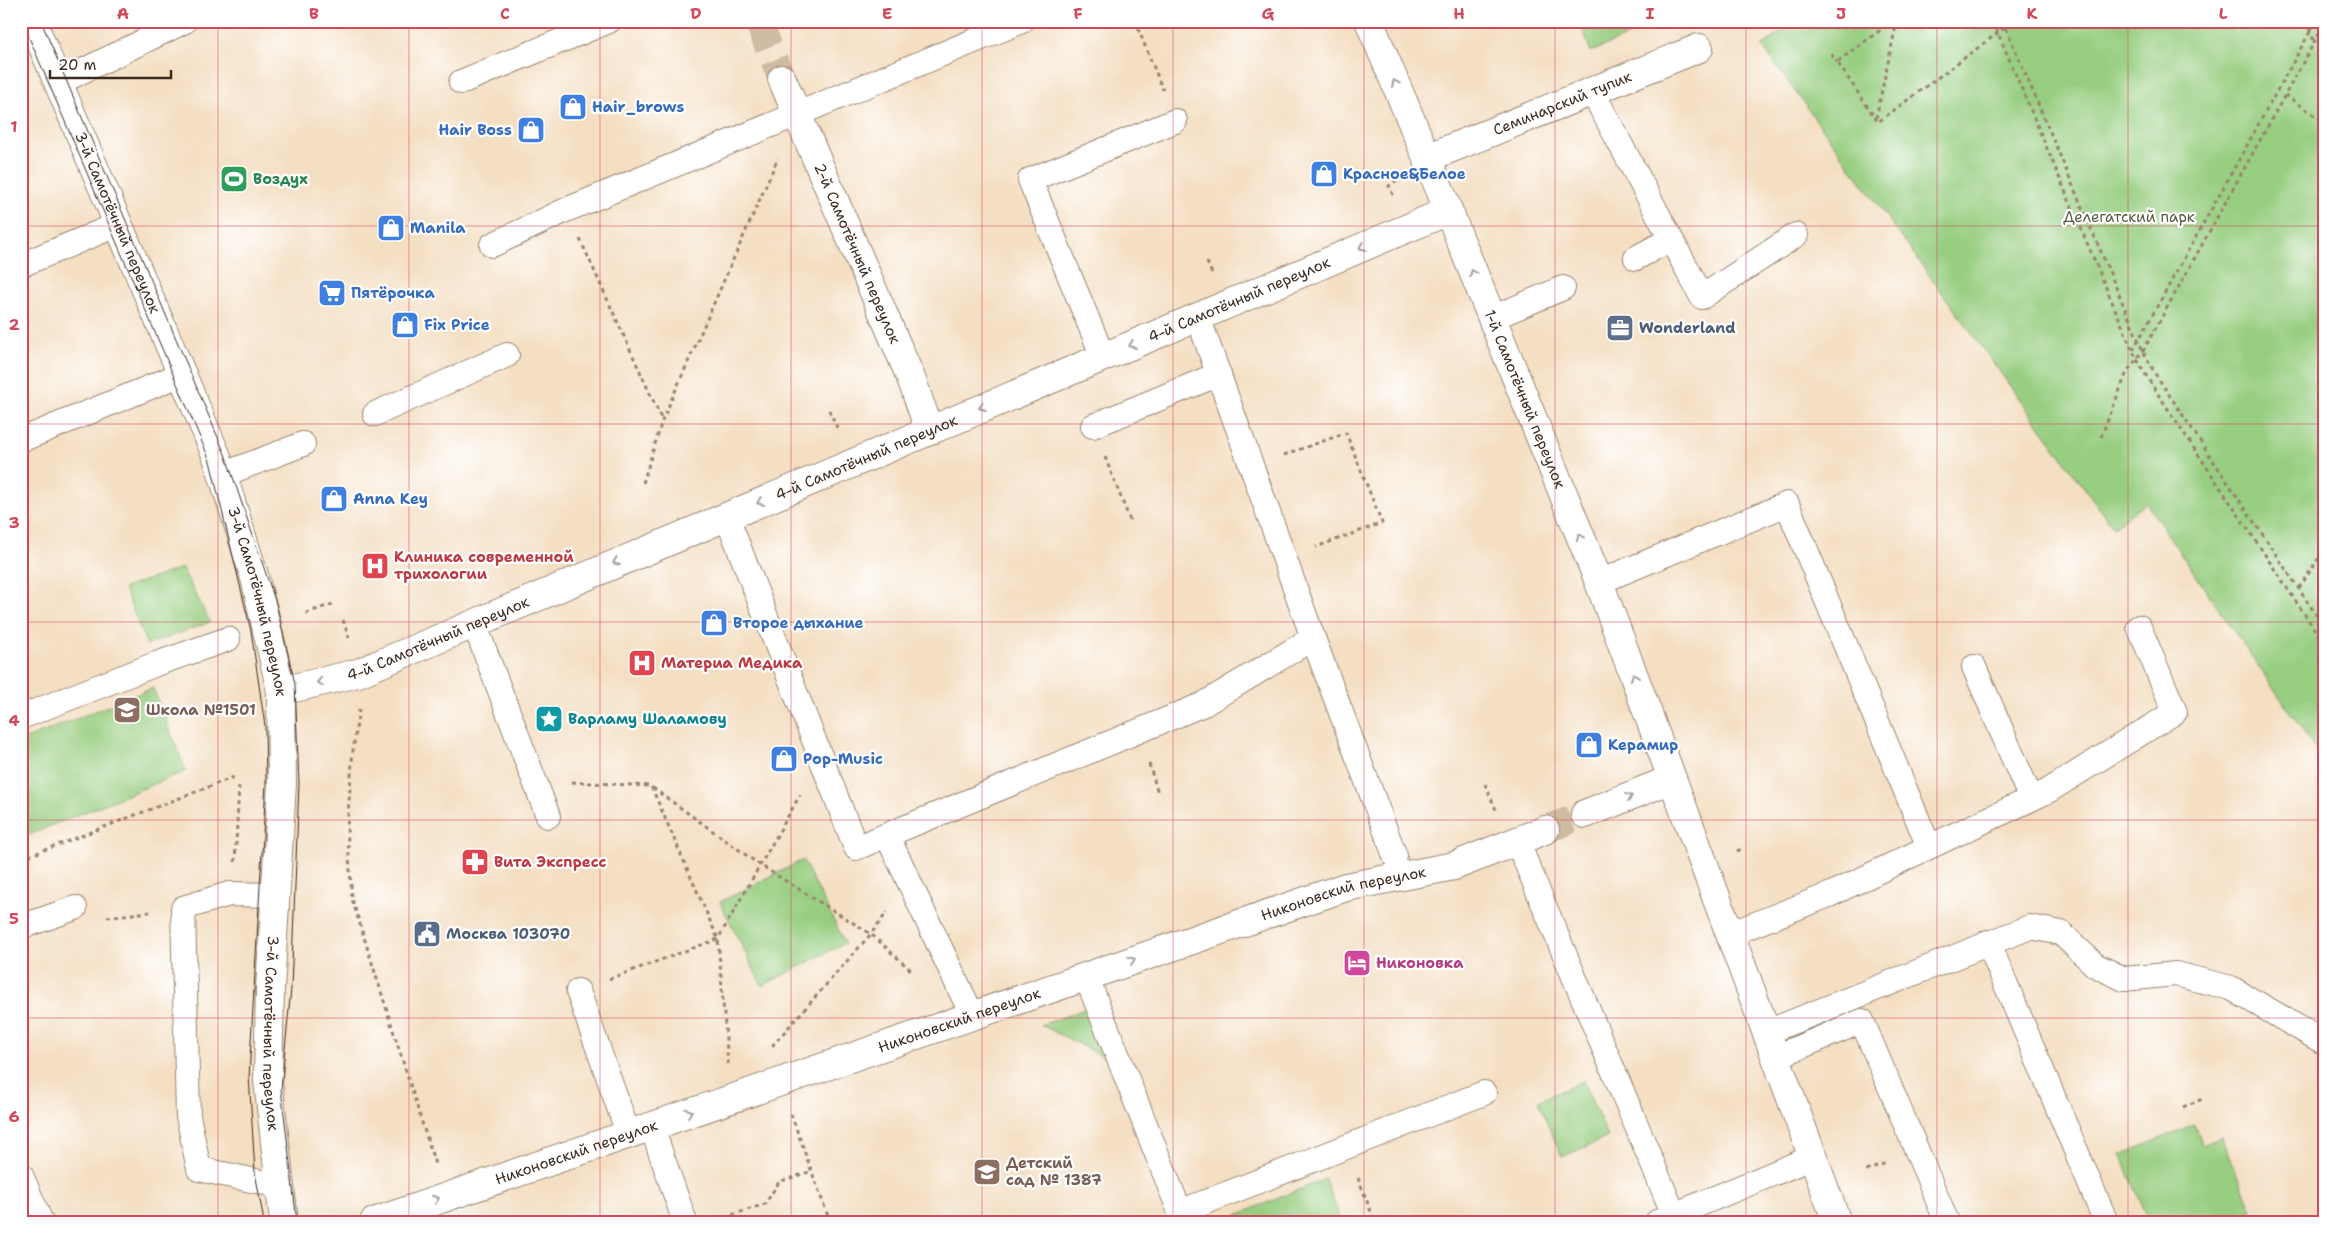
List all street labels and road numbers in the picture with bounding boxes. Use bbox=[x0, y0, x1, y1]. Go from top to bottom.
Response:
street label: Семинарский тупик bbox=[1490, 66, 1635, 140]
street label: 3-й Самотёчный переулок bbox=[70, 129, 165, 317]
street label: 2-й Самотёчный переулок bbox=[809, 160, 905, 347]
street label: 4-й Самотёчный переулок bbox=[1145, 252, 1333, 347]
street label: 1-й Самотёчный переулок bbox=[1480, 307, 1570, 492]
street label: 4-й Самотёчный переулок bbox=[772, 410, 960, 505]
street label: 3-й Самотёчный переулок bbox=[223, 504, 291, 697]
street label: 4-й Самотёчный переулок bbox=[345, 592, 532, 685]
street label: Никоновский переулок bbox=[1258, 862, 1428, 926]
street label: 3-й Самотёчный переулок bbox=[258, 935, 284, 1132]
street label: Никоновский переулок bbox=[875, 983, 1043, 1058]
street label: Никоновский переулок bbox=[492, 1115, 660, 1190]

